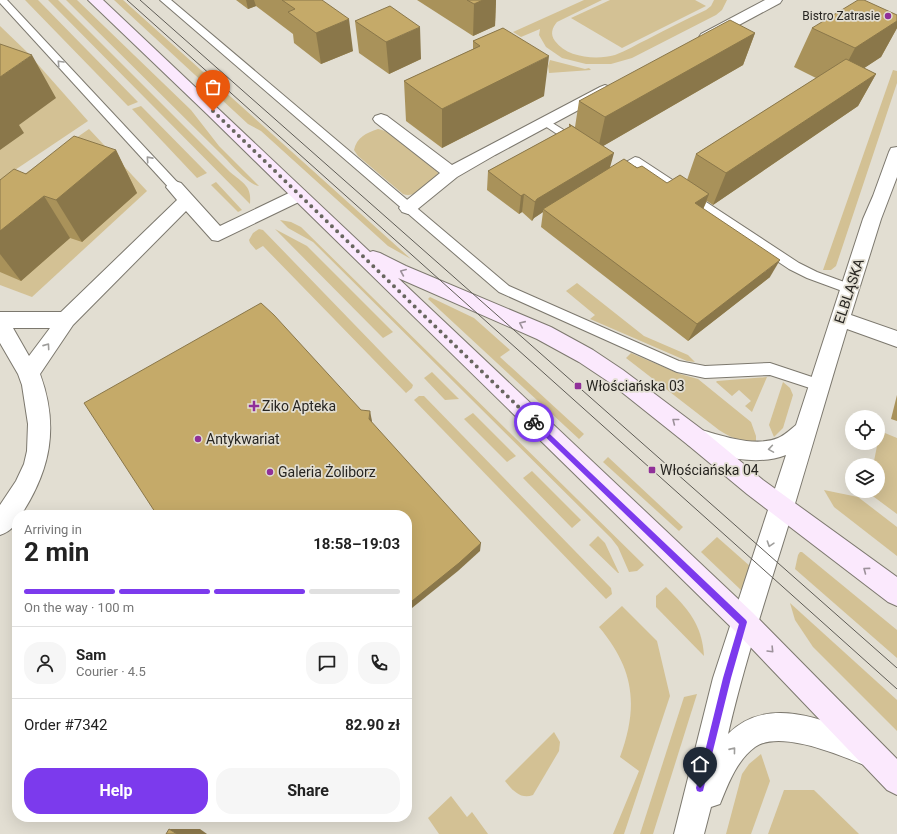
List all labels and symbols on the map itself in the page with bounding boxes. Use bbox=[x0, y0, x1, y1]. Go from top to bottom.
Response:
place label: Bistro Zatrasie bbox=[802, 9, 880, 23]
marker: Bistro Zatrasie bbox=[883, 11, 893, 21]
one-way arrow bbox=[58, 60, 65, 68]
pin bbox=[196, 70, 230, 111]
one-way arrow bbox=[146, 156, 153, 163]
street label: ELBLĄSKA bbox=[831, 257, 867, 325]
one-way arrow bbox=[399, 269, 407, 277]
one-way arrow bbox=[519, 320, 526, 328]
one-way arrow bbox=[42, 344, 49, 351]
place label: Włościańska 03 bbox=[586, 378, 685, 394]
marker: Włościańska 03 bbox=[573, 381, 583, 391]
place label: Ziko Apteka bbox=[262, 398, 336, 414]
marker: Ziko Apteka bbox=[249, 401, 259, 411]
courier bbox=[514, 402, 554, 442]
one-way arrow bbox=[672, 419, 679, 426]
place label: Antykwariat bbox=[206, 431, 280, 447]
marker: Antykwariat bbox=[193, 434, 203, 444]
one-way arrow bbox=[768, 444, 774, 453]
place label: Włościańska 04 bbox=[660, 462, 759, 478]
place label: Galeria Żoliborz bbox=[278, 464, 376, 480]
marker: Włościańska 04 bbox=[647, 465, 657, 475]
marker: Galeria Żoliborz bbox=[265, 467, 275, 477]
one-way arrow bbox=[766, 540, 775, 547]
one-way arrow bbox=[863, 567, 870, 575]
one-way arrow bbox=[766, 645, 774, 653]
pin bbox=[683, 747, 717, 788]
one-way arrow bbox=[729, 748, 736, 755]

